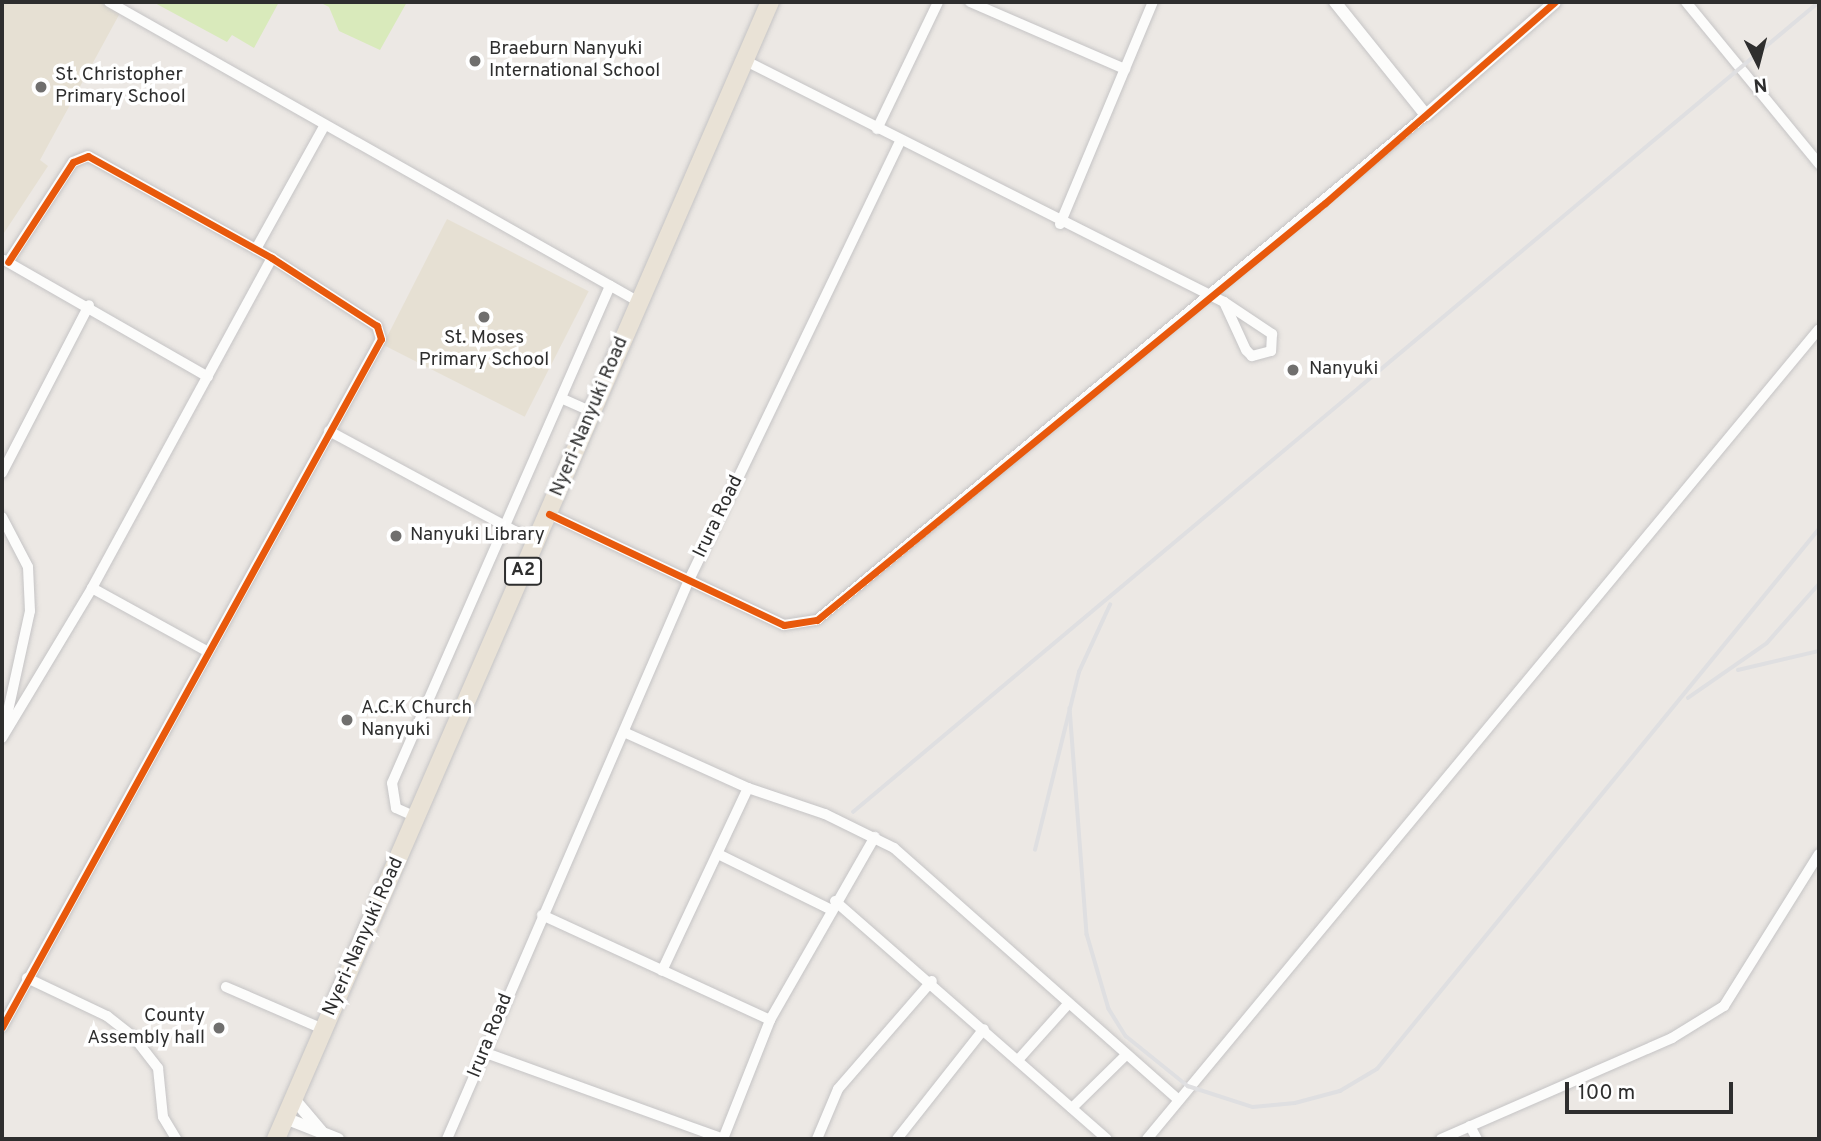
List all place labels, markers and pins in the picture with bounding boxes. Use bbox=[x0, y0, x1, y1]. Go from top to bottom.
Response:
place label: Braeburn Nanyuki International School bbox=[489, 39, 660, 83]
marker: Braeburn Nanyuki International School bbox=[467, 53, 483, 69]
place label: St. Christopher Primary School bbox=[55, 65, 186, 109]
marker: St. Christopher Primary School bbox=[33, 79, 49, 95]
marker: St. Moses Primary School bbox=[476, 309, 492, 325]
place label: St. Moses Primary School bbox=[419, 328, 549, 372]
place label: Nanyuki bbox=[1309, 359, 1378, 381]
marker: Nanyuki bbox=[1283, 360, 1303, 380]
place label: Nanyuki Library bbox=[410, 525, 545, 547]
marker: Nanyuki Library bbox=[388, 528, 404, 544]
place label: A.C.K Church Nanyuki bbox=[361, 698, 472, 742]
marker: A.C.K Church Nanyuki bbox=[339, 712, 355, 728]
place label: County Assembly hall bbox=[87, 1006, 205, 1050]
marker: County Assembly hall bbox=[211, 1020, 227, 1036]

